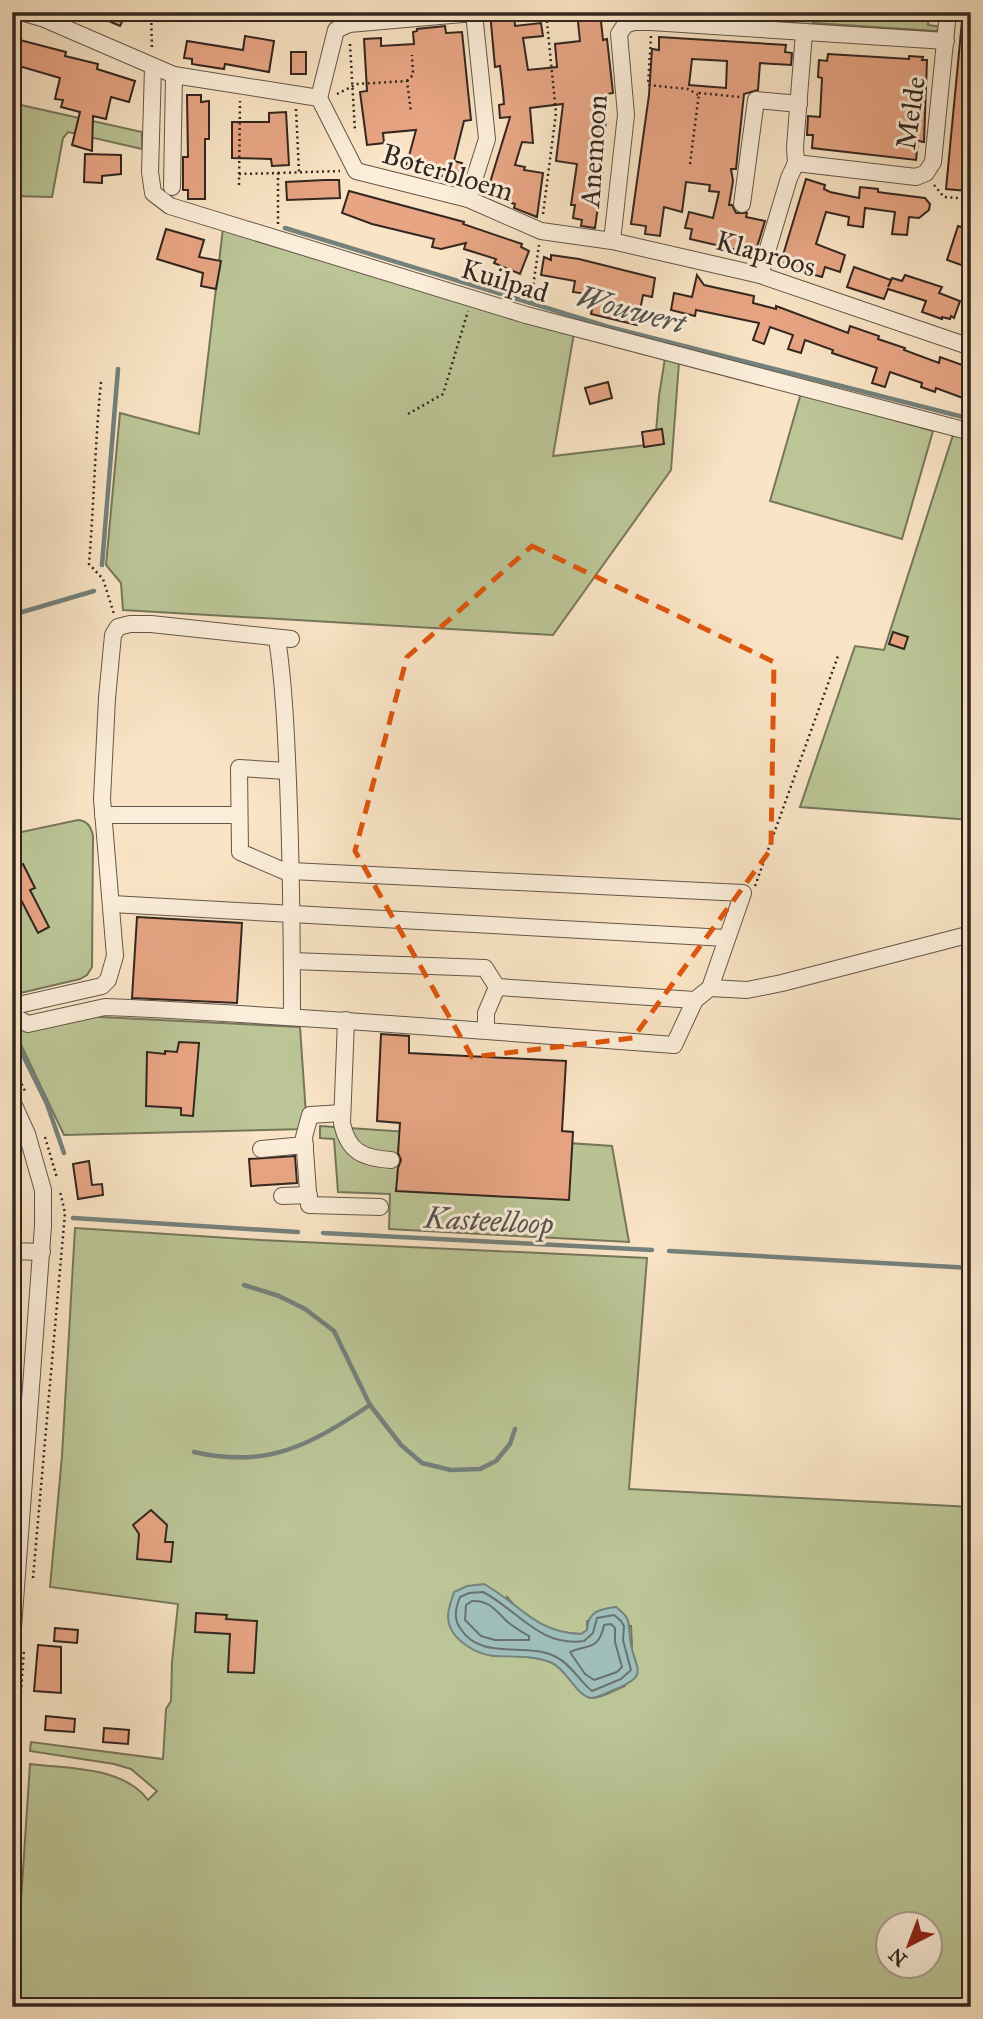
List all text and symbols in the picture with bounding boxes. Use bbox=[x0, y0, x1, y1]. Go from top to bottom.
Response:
street label: Melde bbox=[888, 74, 933, 152]
street label: Anemoon bbox=[572, 94, 615, 210]
street label: Boterbloem bbox=[378, 136, 518, 209]
street label: Klaproos bbox=[712, 223, 820, 284]
street label: Kuilpad bbox=[457, 251, 553, 310]
water label: Wouwert bbox=[573, 278, 691, 342]
water label: Kasteelloop bbox=[422, 1200, 554, 1243]
north arrow bbox=[874, 1910, 944, 1980]
text: N bbox=[884, 1943, 912, 1971]

